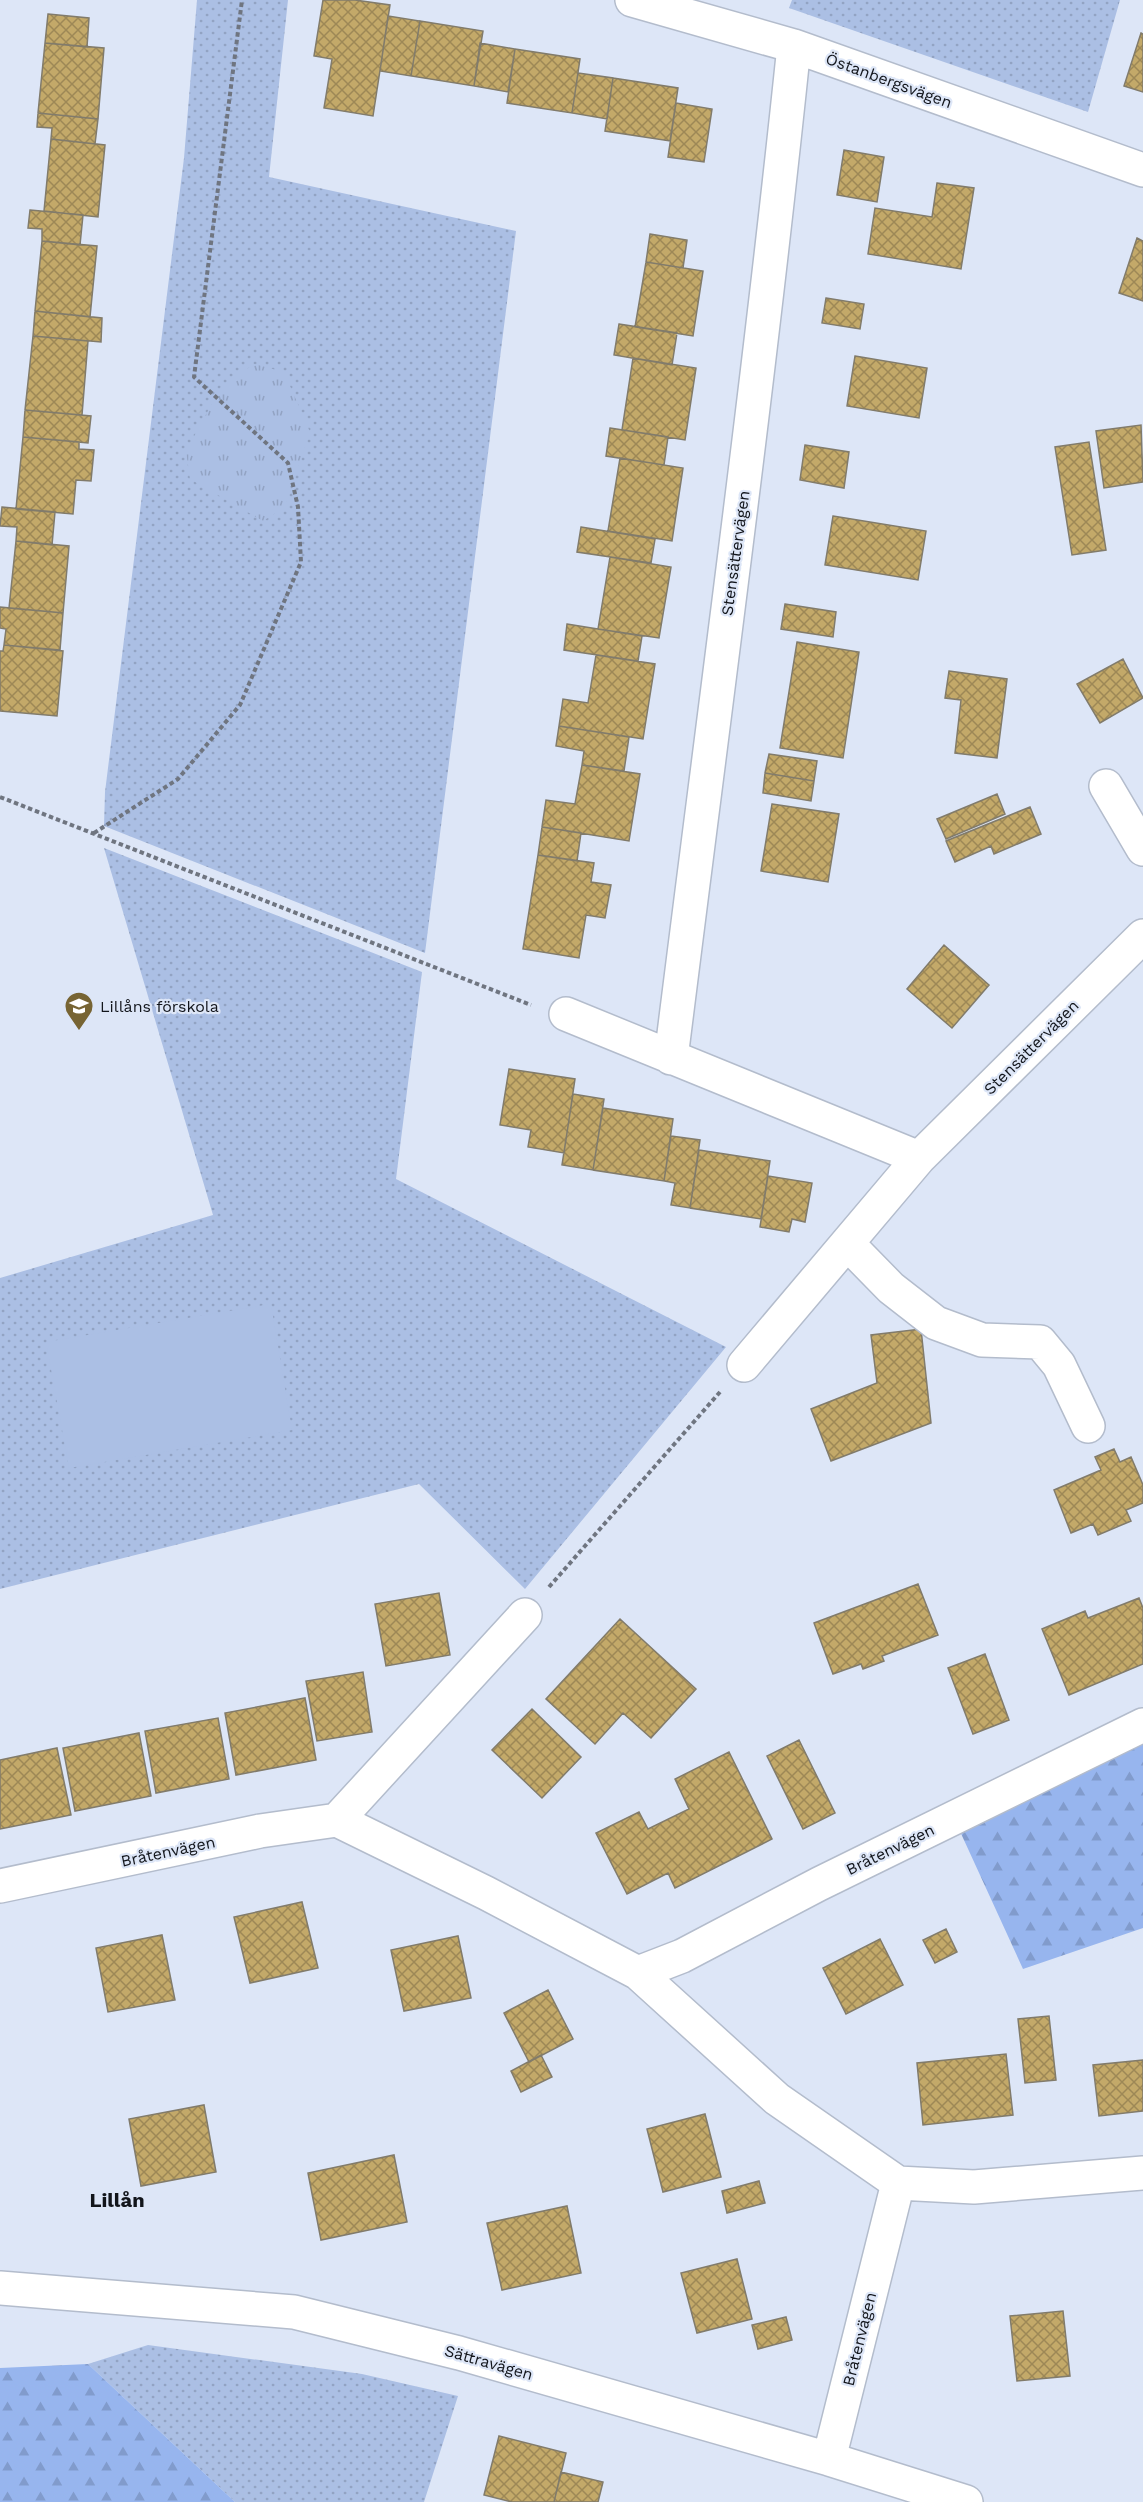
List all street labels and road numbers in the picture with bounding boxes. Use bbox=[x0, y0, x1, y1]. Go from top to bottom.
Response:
street label: Östanbergsvägen bbox=[823, 49, 955, 112]
street label: Stensättervägen bbox=[717, 489, 754, 617]
street label: Stensättervägen bbox=[980, 996, 1083, 1099]
street label: Bråtenvägen bbox=[843, 1820, 937, 1879]
street label: Bråtenvägen bbox=[119, 1832, 217, 1871]
street label: Bråtenvägen bbox=[839, 2290, 880, 2388]
street label: Sättravägen bbox=[442, 2341, 535, 2384]

